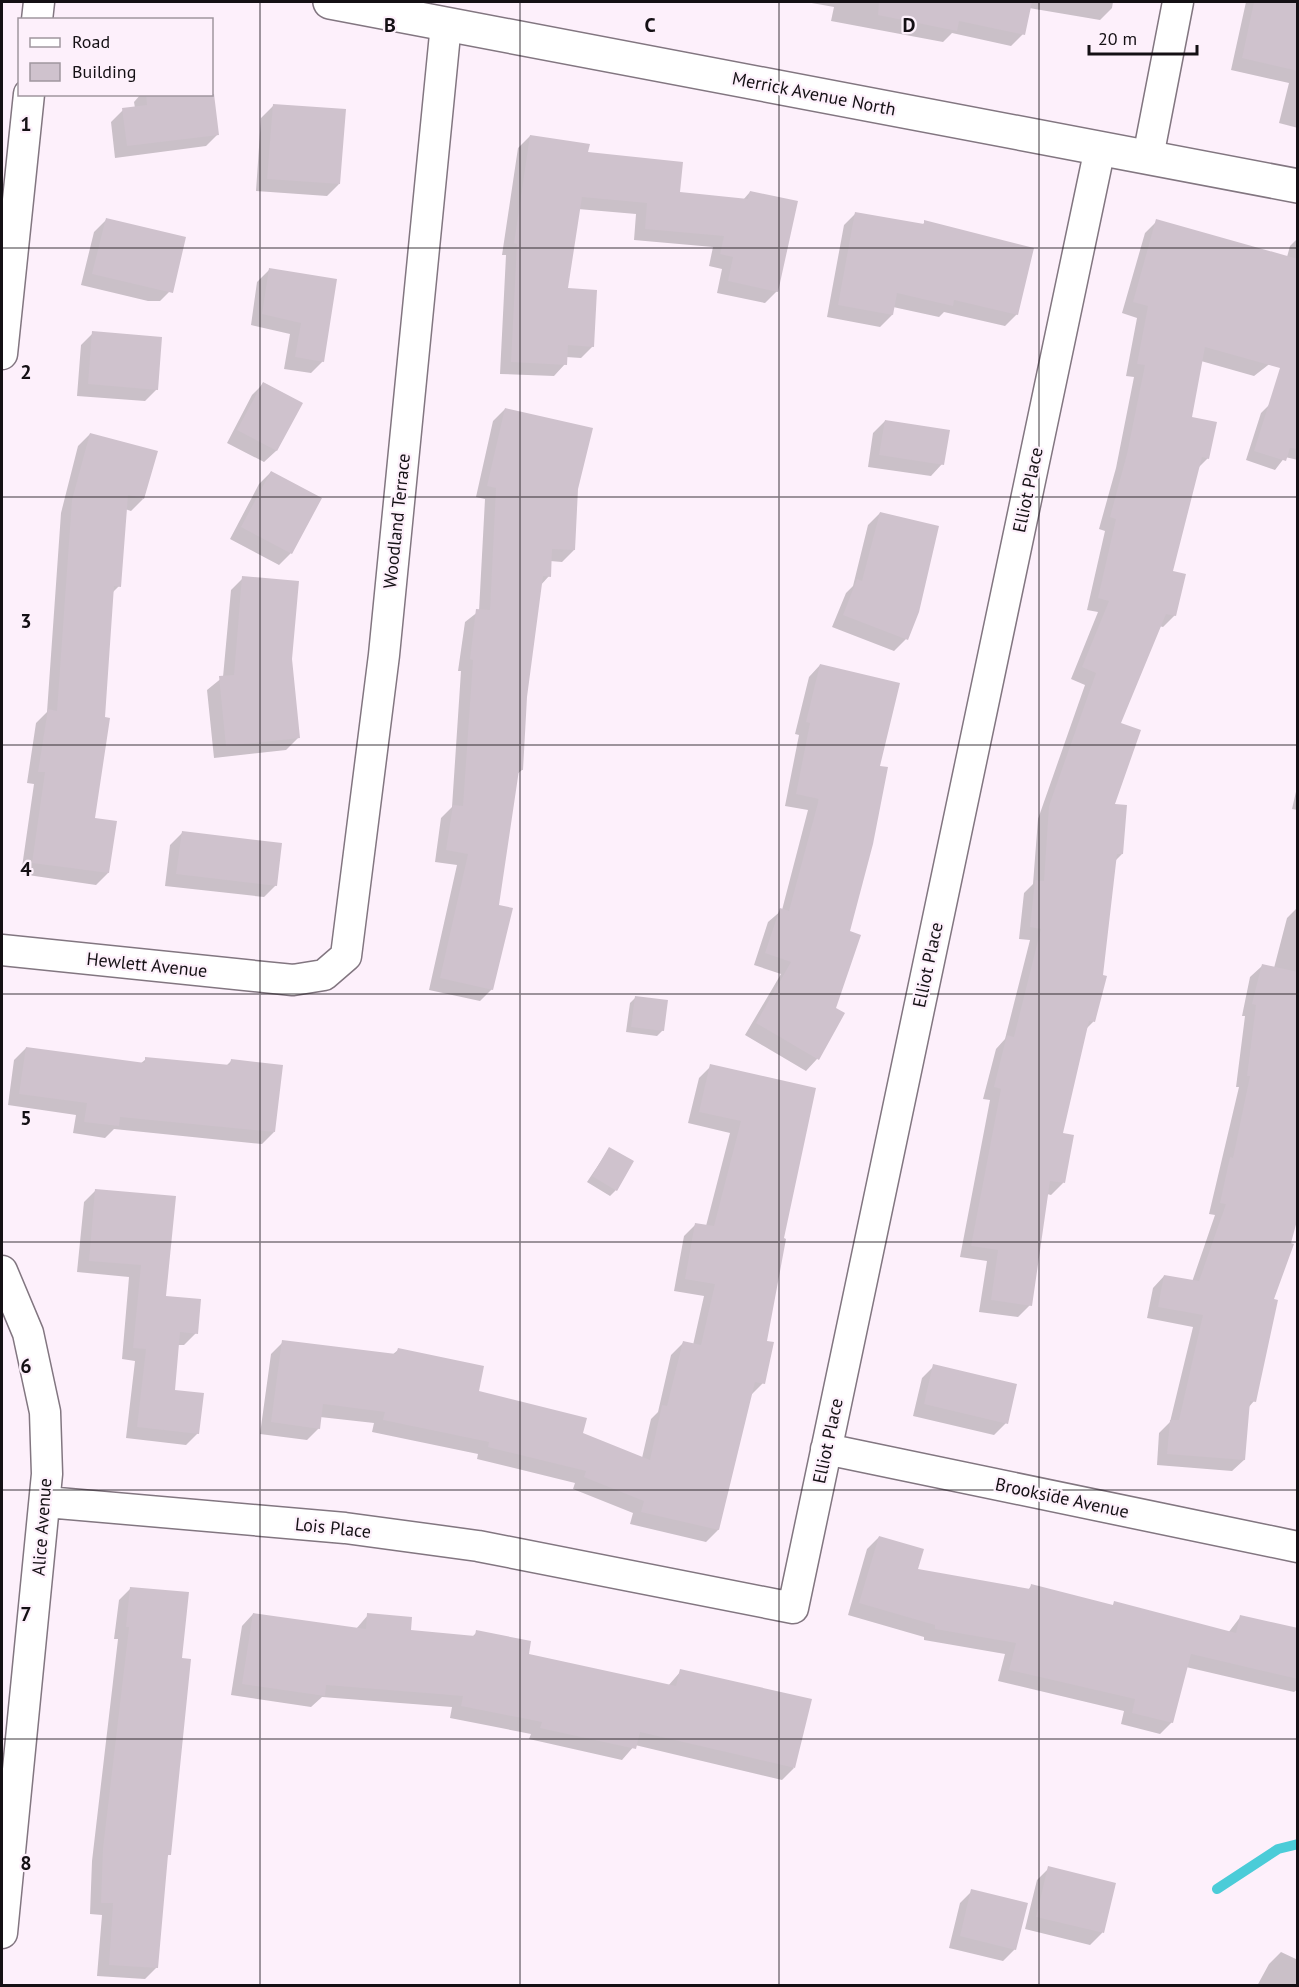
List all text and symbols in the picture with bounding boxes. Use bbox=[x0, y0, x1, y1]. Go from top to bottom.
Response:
text: B bbox=[384, 12, 396, 38]
text: C bbox=[644, 12, 656, 38]
text: D bbox=[903, 12, 916, 38]
legend bbox=[18, 18, 213, 96]
scale bar bbox=[1089, 18, 1197, 56]
text: 20 m bbox=[1098, 27, 1137, 50]
text: Road bbox=[72, 30, 110, 53]
text: Building bbox=[72, 60, 136, 83]
street label: Merrick Avenue North bbox=[730, 66, 898, 121]
text: 1 bbox=[20, 111, 32, 137]
text: 2 bbox=[20, 359, 32, 385]
street label: Elliot Place bbox=[1007, 445, 1048, 535]
street label: Woodland Terrace bbox=[378, 452, 415, 590]
text: 3 bbox=[20, 608, 32, 634]
text: 4 bbox=[20, 856, 32, 882]
street label: Elliot Place bbox=[907, 920, 948, 1010]
street label: Hewlett Avenue bbox=[86, 947, 209, 982]
text: 5 bbox=[20, 1105, 32, 1131]
text: 6 bbox=[20, 1353, 32, 1379]
street label: Elliot Place bbox=[807, 1396, 848, 1486]
street label: Brookside Avenue bbox=[993, 1472, 1131, 1523]
street label: Alice Avenue bbox=[27, 1477, 56, 1577]
street label: Lois Place bbox=[294, 1512, 372, 1543]
text: 7 bbox=[20, 1601, 32, 1627]
text: 8 bbox=[20, 1850, 32, 1876]

